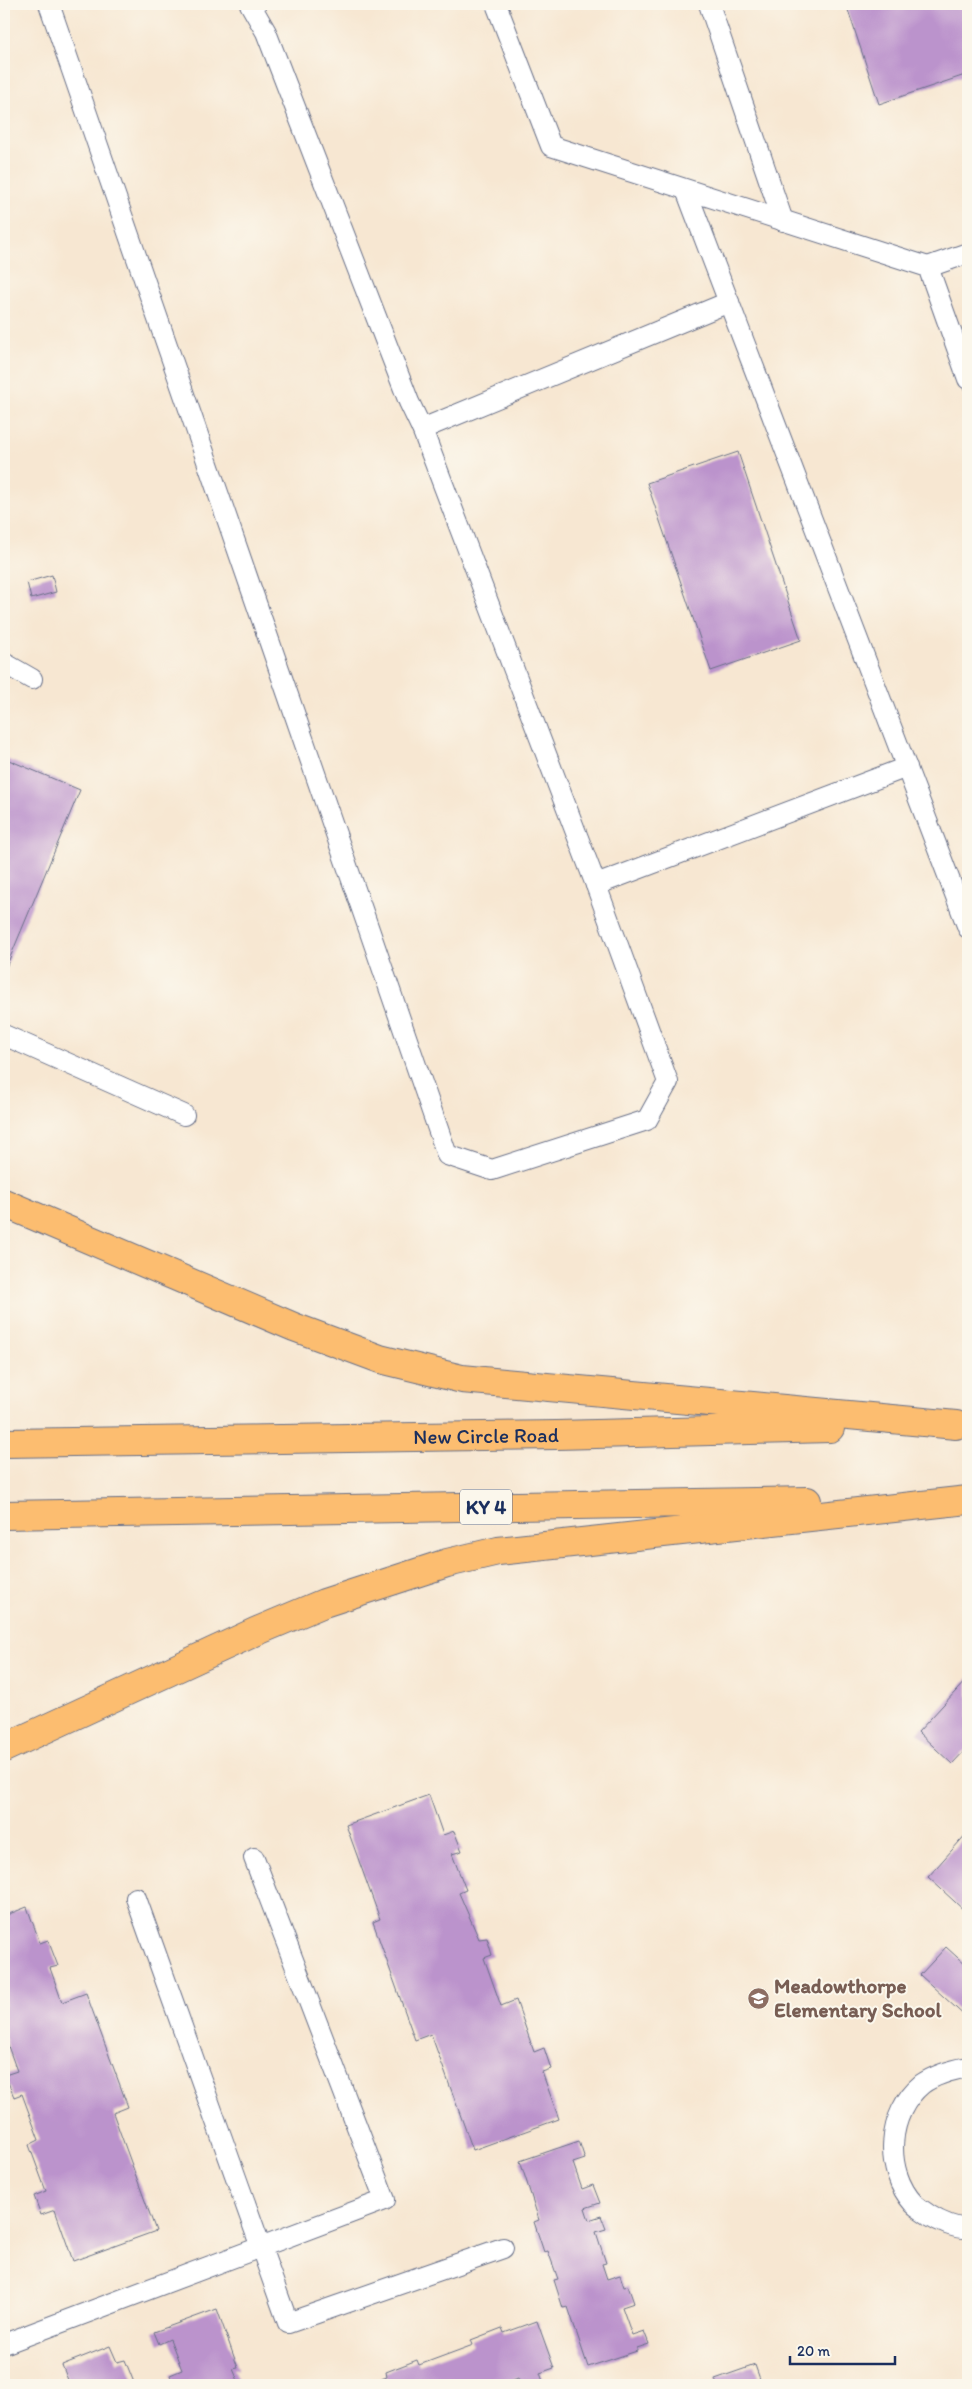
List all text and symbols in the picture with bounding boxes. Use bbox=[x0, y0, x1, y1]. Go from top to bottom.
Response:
street label: New Circle Road bbox=[413, 1422, 559, 1449]
road number: KY 4 bbox=[460, 1490, 512, 1524]
place label: Meadowthorpe Elementary School bbox=[774, 1973, 943, 2023]
school or university icon: Meadowthorpe Elementary School bbox=[746, 1986, 770, 2010]
scale bar bbox=[790, 2334, 894, 2366]
text: 20 m bbox=[797, 2342, 831, 2360]

